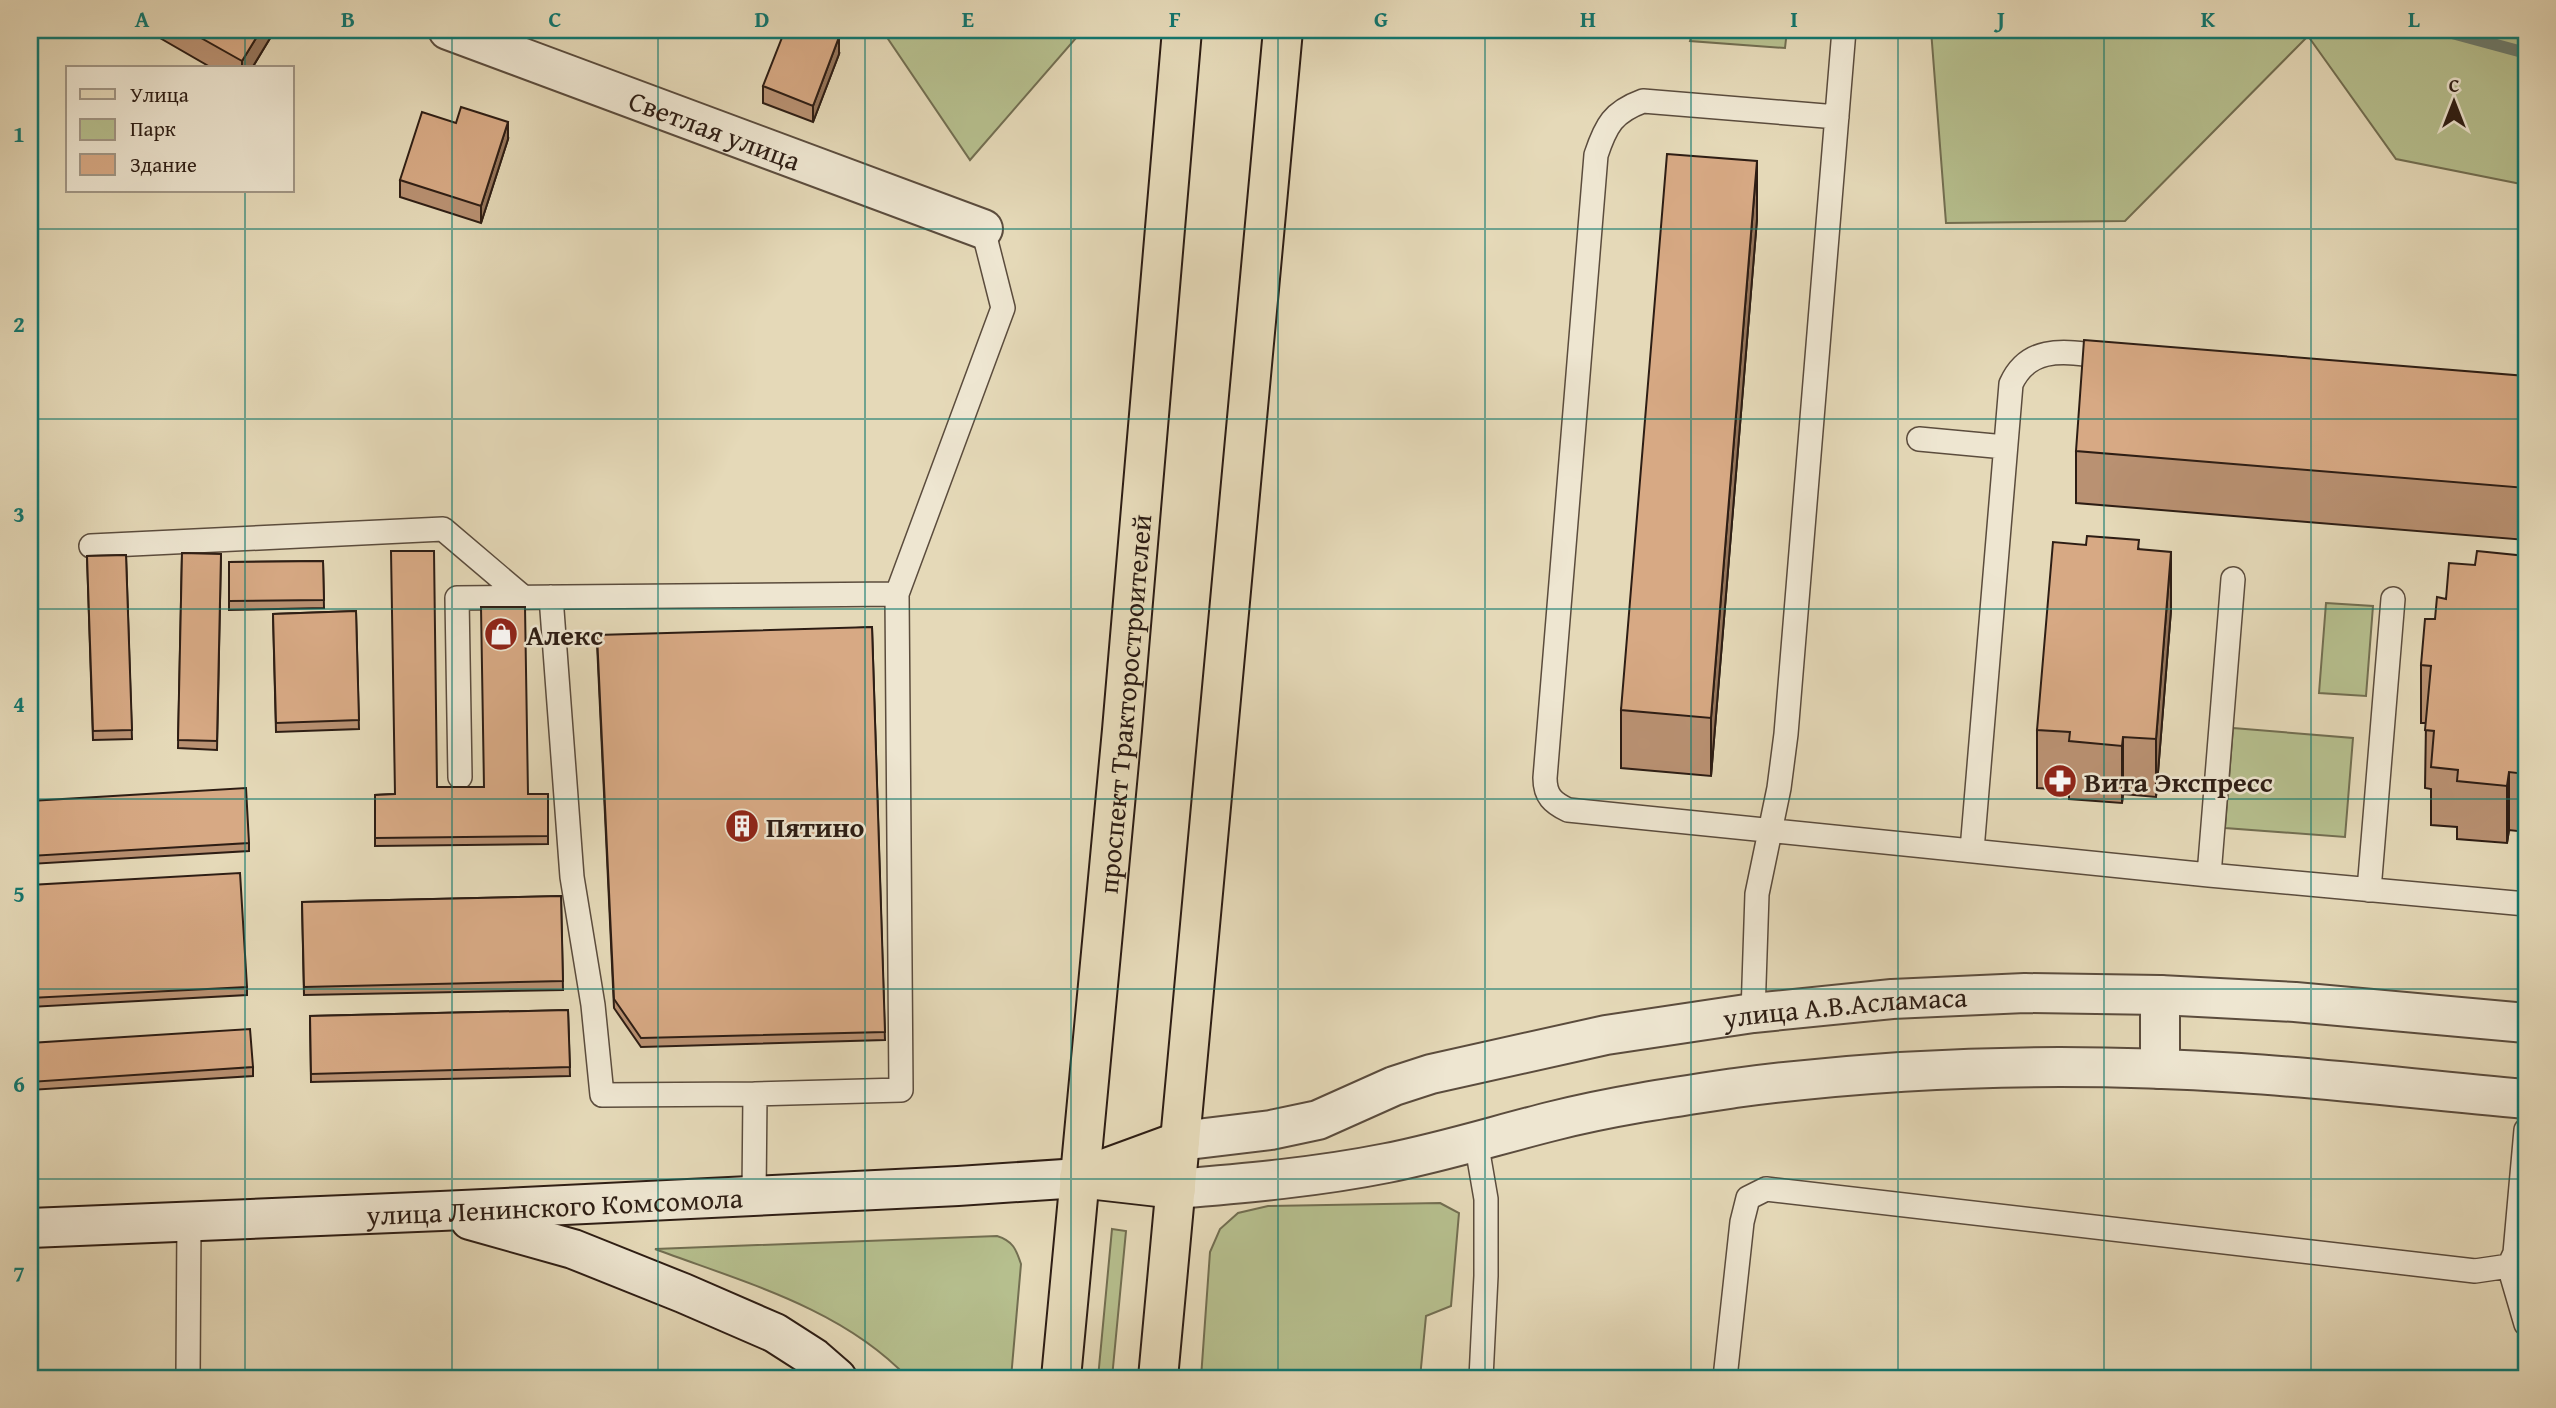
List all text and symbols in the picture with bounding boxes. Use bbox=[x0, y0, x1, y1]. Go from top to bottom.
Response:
text: A bbox=[135, 2, 150, 35]
text: B bbox=[341, 2, 355, 35]
text: C bbox=[548, 2, 562, 35]
text: D bbox=[755, 2, 770, 35]
text: E bbox=[962, 2, 974, 35]
text: F bbox=[1169, 2, 1181, 35]
text: G bbox=[1374, 2, 1388, 35]
text: H bbox=[1580, 2, 1596, 35]
text: I bbox=[1790, 2, 1798, 35]
text: J bbox=[1993, 2, 2005, 35]
text: K bbox=[2201, 2, 2216, 35]
text: L bbox=[2408, 2, 2420, 35]
legend bbox=[66, 66, 294, 192]
north arrow bbox=[2420, 66, 2490, 136]
text: С bbox=[2449, 71, 2460, 99]
text: Улица bbox=[130, 79, 189, 110]
street label: Светлая улица bbox=[623, 79, 807, 180]
text: Парк bbox=[130, 113, 176, 144]
text: 1 bbox=[13, 117, 25, 150]
text: Здание bbox=[130, 149, 197, 180]
text: 2 bbox=[13, 307, 25, 340]
text: 3 bbox=[13, 497, 25, 530]
street label: проспект Тракторостроителей bbox=[1086, 512, 1161, 896]
place label: Алекс bbox=[526, 614, 603, 655]
shop icon: Алекс bbox=[482, 615, 520, 653]
text: 4 bbox=[13, 687, 25, 720]
place label: Вита Экспресс bbox=[2084, 761, 2273, 802]
pharmacy icon: Вита Экспресс bbox=[2041, 762, 2079, 800]
place label: Пятино bbox=[766, 806, 865, 847]
building icon: Пятино bbox=[723, 807, 761, 845]
text: 5 bbox=[13, 877, 25, 910]
street label: улица А.В.Асламаса bbox=[1719, 975, 1969, 1038]
text: 6 bbox=[13, 1067, 25, 1100]
street label: улица Ленинского Комсомола bbox=[364, 1176, 744, 1235]
text: 7 bbox=[13, 1257, 25, 1290]

